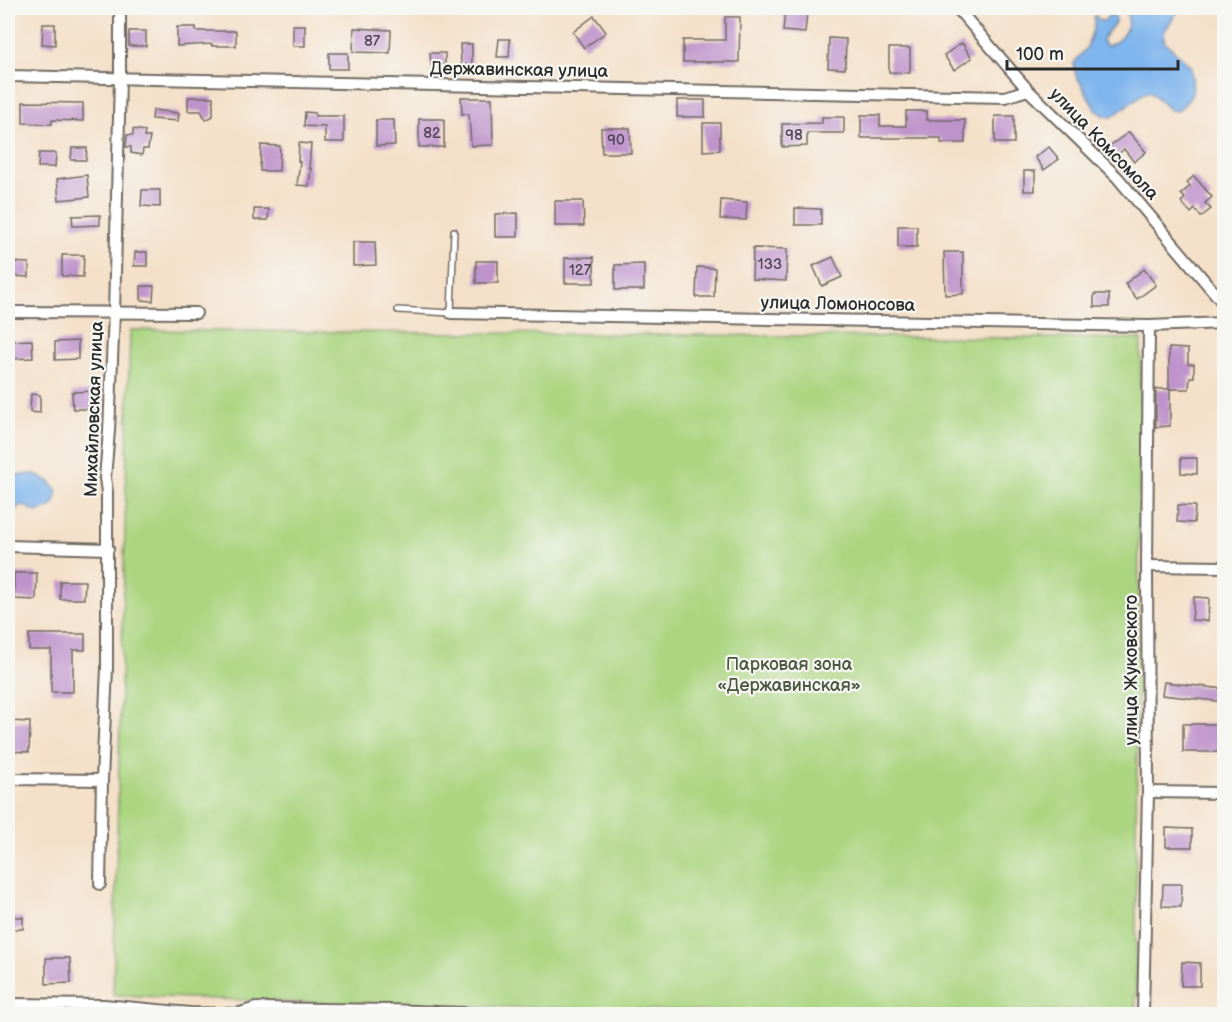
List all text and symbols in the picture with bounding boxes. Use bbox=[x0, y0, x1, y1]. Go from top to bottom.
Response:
house number: 87 bbox=[364, 32, 381, 51]
scale bar bbox=[1007, 33, 1178, 71]
text: 100 m bbox=[1016, 44, 1064, 65]
street label: Державинская улица bbox=[430, 58, 609, 82]
street label: улица Комсомола bbox=[1045, 84, 1163, 205]
house number: 82 bbox=[423, 124, 441, 143]
house number: 98 bbox=[785, 126, 803, 145]
house number: 90 bbox=[607, 131, 625, 150]
house number: 133 bbox=[758, 255, 782, 274]
house number: 127 bbox=[569, 261, 592, 280]
street label: улица Ломоносова bbox=[761, 292, 916, 316]
street label: Михайловская улица bbox=[80, 320, 108, 498]
street label: улица Жуковского bbox=[1121, 595, 1142, 745]
park label: Парковая зона «Державинская» bbox=[717, 654, 861, 696]

